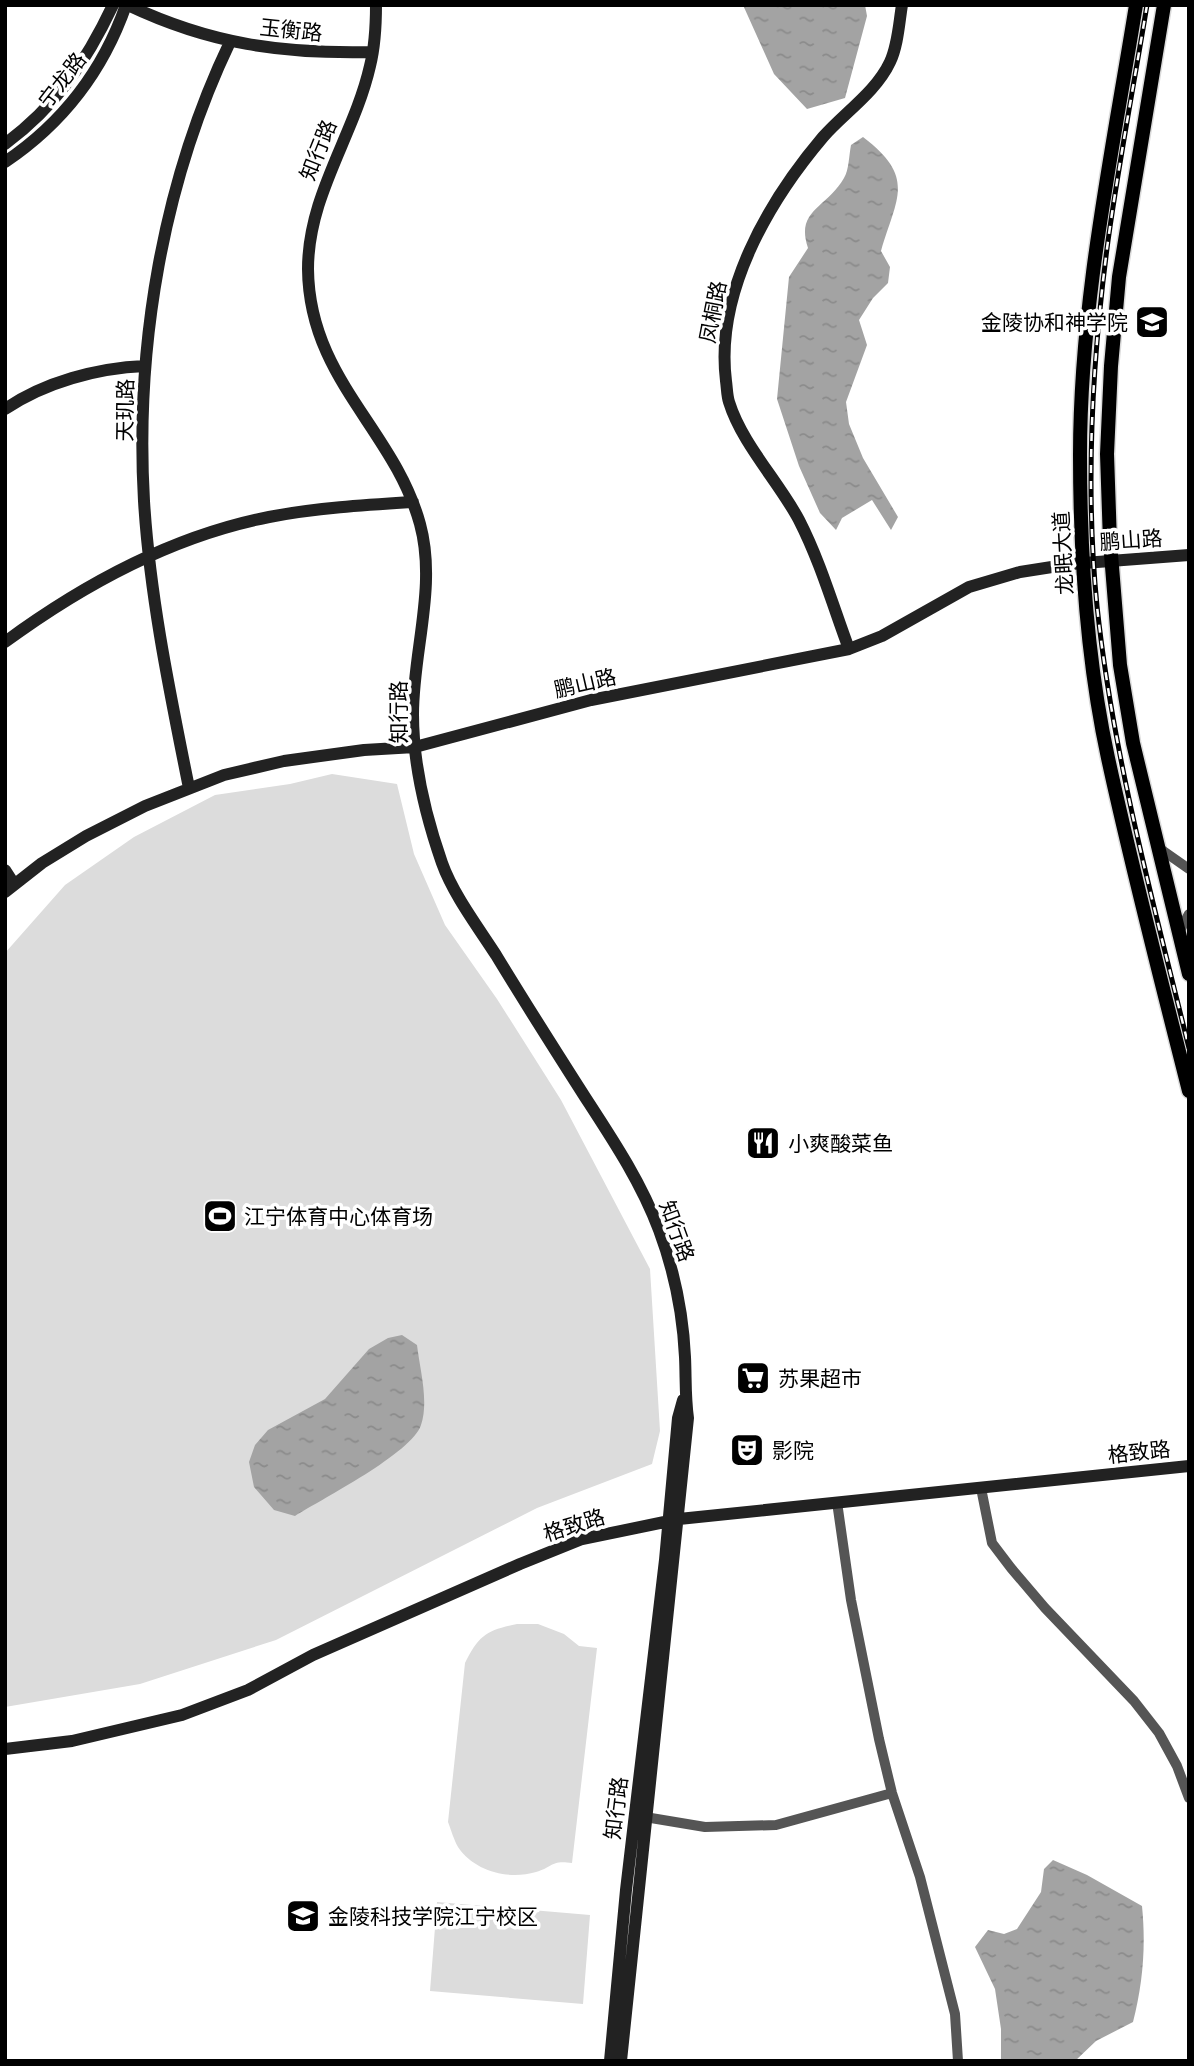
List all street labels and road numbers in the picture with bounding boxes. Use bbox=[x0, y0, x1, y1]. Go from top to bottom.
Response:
street label: 玉衡路 bbox=[258, 15, 324, 45]
street label: 宁龙路 bbox=[34, 48, 90, 112]
street label: 知行路 bbox=[296, 116, 340, 184]
street label: 凤桐路 bbox=[696, 279, 730, 345]
street label: 天玑路 bbox=[113, 378, 137, 442]
street label: 龙眠大道 bbox=[1049, 510, 1077, 596]
street label: 鹏山路 bbox=[1099, 526, 1163, 554]
street label: 鹏山路 bbox=[552, 665, 618, 701]
street label: 知行路 bbox=[387, 681, 410, 744]
street label: 知行路 bbox=[655, 1197, 699, 1265]
street label: 格致路 bbox=[1106, 1437, 1172, 1467]
street label: 格致路 bbox=[541, 1505, 607, 1545]
street label: 知行路 bbox=[601, 1775, 631, 1841]

